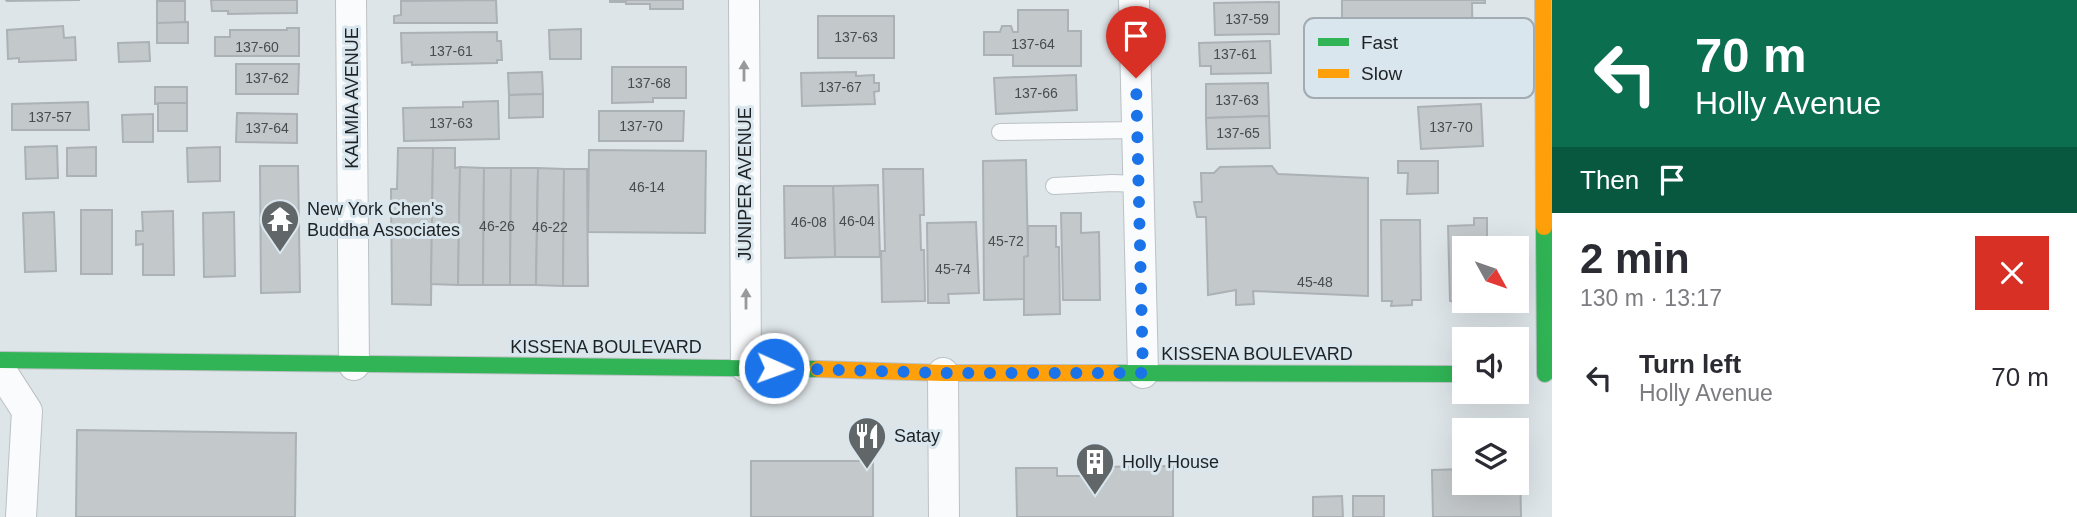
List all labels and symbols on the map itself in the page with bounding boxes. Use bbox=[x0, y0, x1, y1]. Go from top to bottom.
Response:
pin bbox=[1106, 6, 1166, 78]
house number: 137-59 bbox=[1225, 11, 1269, 27]
legend bbox=[1304, 18, 1534, 98]
street label: KALMIA AVENUE bbox=[342, 27, 362, 169]
house number: 137-63 bbox=[834, 29, 878, 45]
text: Fast bbox=[1361, 32, 1399, 53]
house number: 137-64 bbox=[1011, 36, 1055, 52]
house number: 137-60 bbox=[235, 39, 279, 55]
house number: 137-61 bbox=[429, 43, 473, 59]
house number: 137-61 bbox=[1213, 46, 1257, 62]
one-way arrow bbox=[738, 60, 750, 82]
text: Slow bbox=[1361, 63, 1402, 84]
house number: 137-62 bbox=[245, 70, 289, 86]
house number: 137-68 bbox=[627, 75, 671, 91]
house number: 137-67 bbox=[818, 79, 862, 95]
house number: 137-66 bbox=[1014, 85, 1058, 101]
house number: 137-63 bbox=[1215, 92, 1259, 108]
street label: JUNIPER AVENUE bbox=[735, 107, 755, 261]
house number: 137-57 bbox=[28, 109, 72, 125]
house number: 137-63 bbox=[429, 115, 473, 131]
house number: 137-70 bbox=[619, 118, 663, 134]
house number: 137-70 bbox=[1429, 119, 1473, 135]
house number: 137-64 bbox=[245, 120, 289, 136]
house number: 137-65 bbox=[1216, 125, 1260, 141]
house number: 46-14 bbox=[629, 179, 665, 195]
temple icon: New York Chen's Buddha Associates bbox=[259, 198, 301, 253]
place label: New York Chen's Buddha Associates bbox=[307, 199, 460, 240]
house number: 46-04 bbox=[839, 213, 875, 229]
house number: 46-08 bbox=[791, 214, 827, 230]
house number: 46-26 bbox=[479, 218, 515, 234]
house number: 46-22 bbox=[532, 219, 568, 235]
house number: 45-72 bbox=[988, 233, 1024, 249]
north arrow bbox=[1452, 236, 1530, 313]
house number: 45-74 bbox=[935, 261, 971, 277]
house number: 45-48 bbox=[1297, 274, 1333, 290]
one-way arrow bbox=[740, 288, 751, 310]
position arrow bbox=[737, 331, 811, 405]
street label: KISSENA BOULEVARD bbox=[510, 337, 702, 357]
street label: KISSENA BOULEVARD bbox=[1161, 344, 1353, 364]
restaurant icon: Satay bbox=[846, 415, 888, 470]
place label: Satay bbox=[894, 426, 940, 446]
building icon: Holly House bbox=[1074, 441, 1116, 496]
place label: Holly House bbox=[1122, 452, 1219, 472]

